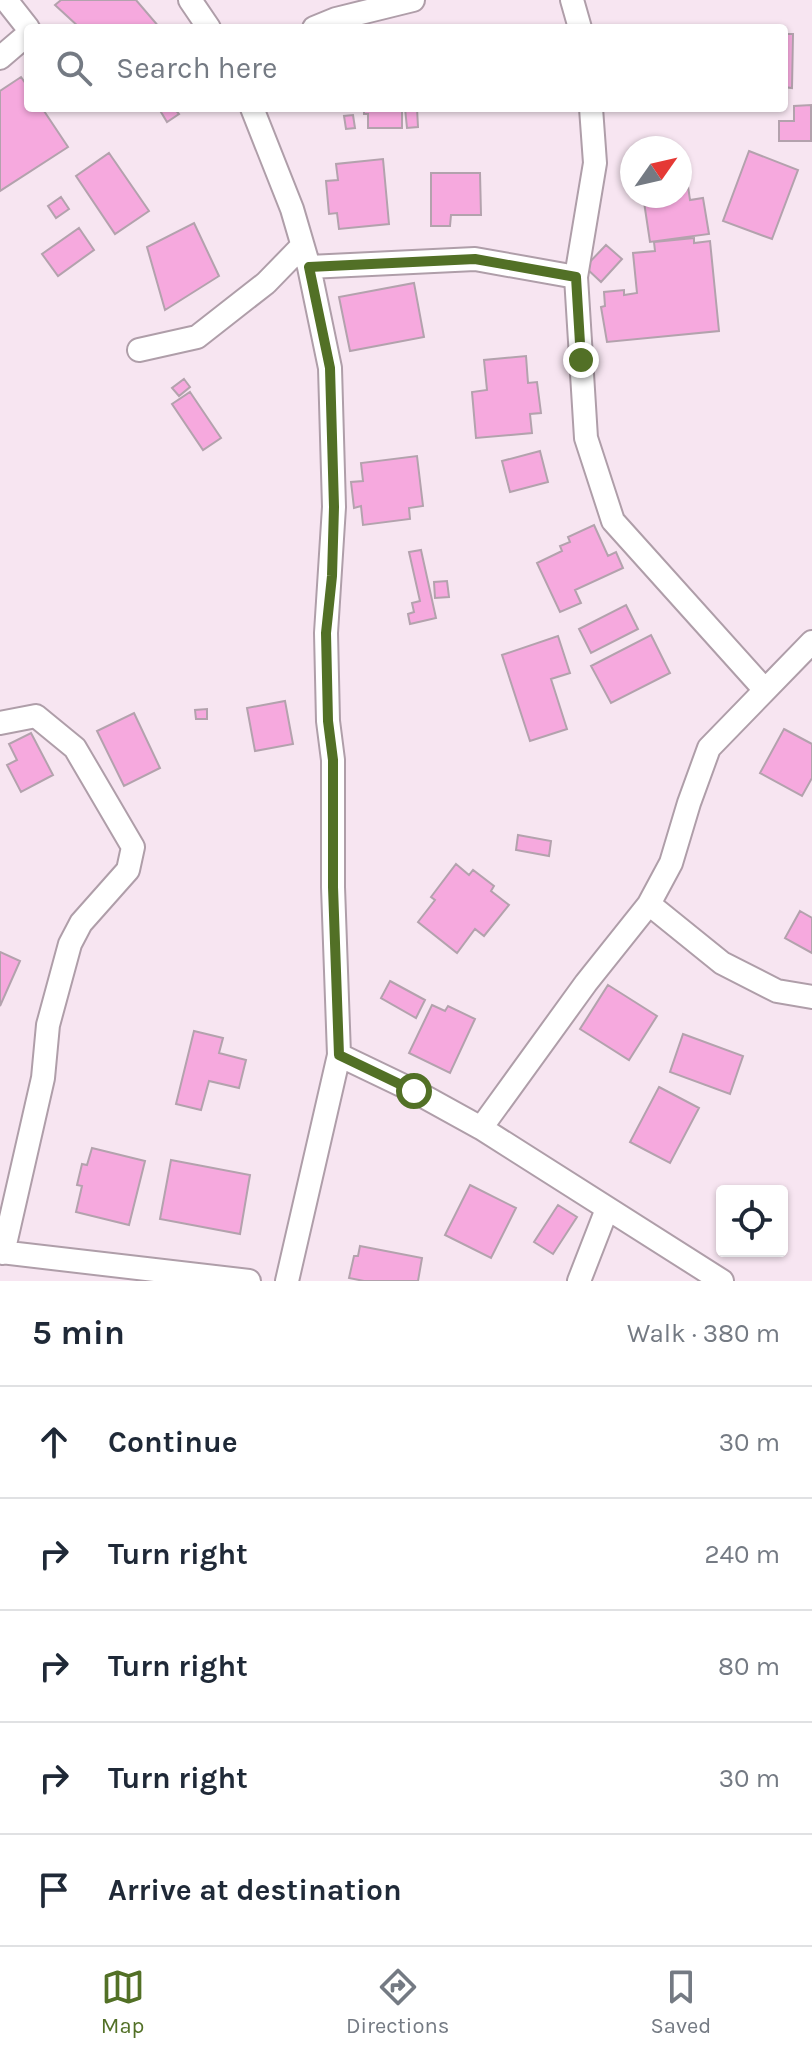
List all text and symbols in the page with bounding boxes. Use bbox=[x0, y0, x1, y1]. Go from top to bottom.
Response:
search box bbox=[24, 24, 788, 112]
icon: search bbox=[52, 46, 96, 90]
text: Search here bbox=[116, 50, 277, 86]
north arrow bbox=[620, 136, 692, 208]
route end bbox=[563, 342, 599, 378]
route start bbox=[396, 1073, 432, 1109]
map controls bbox=[716, 1185, 788, 1257]
button: locate bbox=[716, 1185, 788, 1257]
text: 5 min bbox=[32, 1313, 125, 1353]
text: Walk · 380 m bbox=[627, 1318, 780, 1349]
icon: ahead bbox=[32, 1420, 76, 1464]
text: Continue bbox=[108, 1424, 238, 1460]
text: 30 m bbox=[719, 1427, 780, 1458]
icon: right bbox=[32, 1532, 76, 1576]
text: Turn right bbox=[108, 1536, 248, 1572]
text: 240 m bbox=[704, 1539, 780, 1570]
icon: right bbox=[32, 1644, 76, 1688]
text: Turn right bbox=[108, 1648, 248, 1684]
text: 80 m bbox=[718, 1651, 780, 1682]
icon: right bbox=[32, 1756, 76, 1800]
text: Turn right bbox=[108, 1760, 248, 1796]
text: 30 m bbox=[719, 1763, 780, 1794]
icon: arrive bbox=[32, 1868, 76, 1912]
text: Arrive at destination bbox=[108, 1872, 402, 1908]
tab: Map bbox=[101, 1965, 145, 2039]
tab: Directions bbox=[346, 1965, 449, 2039]
tab: Saved bbox=[651, 1965, 711, 2039]

